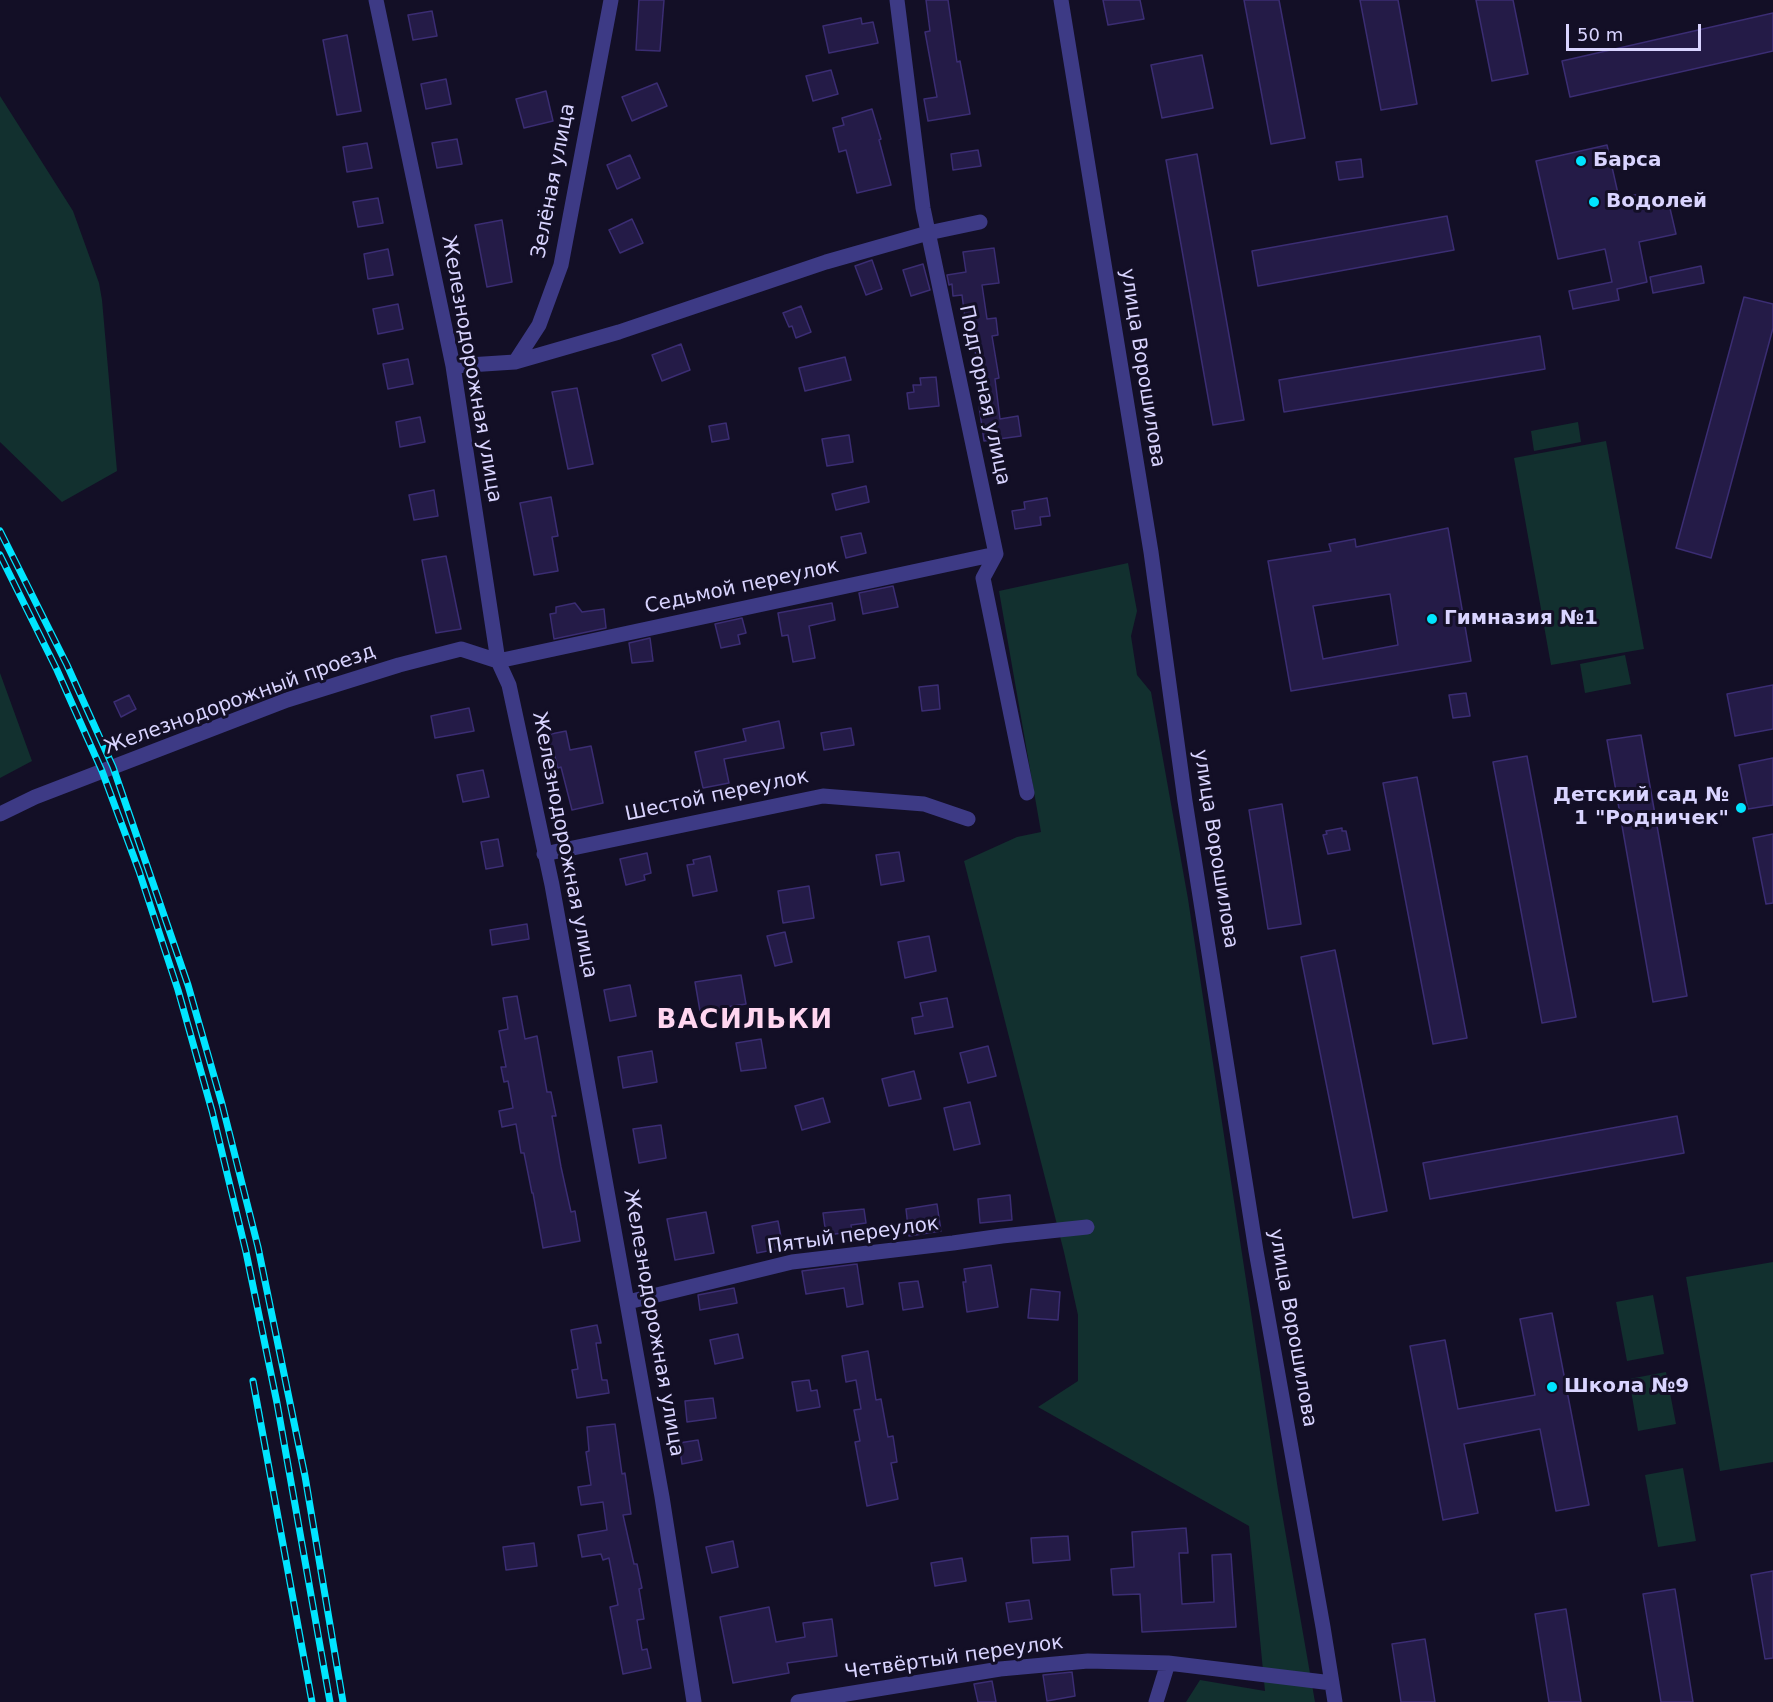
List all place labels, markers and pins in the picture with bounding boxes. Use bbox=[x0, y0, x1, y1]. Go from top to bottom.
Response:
place label: Барса bbox=[1593, 149, 1661, 173]
marker: Барса bbox=[1574, 154, 1588, 168]
place label: Водолей bbox=[1606, 190, 1707, 214]
marker: Водолей bbox=[1587, 195, 1601, 209]
place label: Гимназия №1 bbox=[1444, 607, 1598, 631]
marker: Гимназия №1 bbox=[1425, 612, 1439, 626]
place label: Детский сад № 1 "Родничек" bbox=[1553, 784, 1729, 831]
marker: Детский сад № 1 "Родничек" bbox=[1734, 801, 1748, 815]
place label: Школа №9 bbox=[1564, 1375, 1689, 1399]
marker: Школа №9 bbox=[1545, 1380, 1559, 1394]

